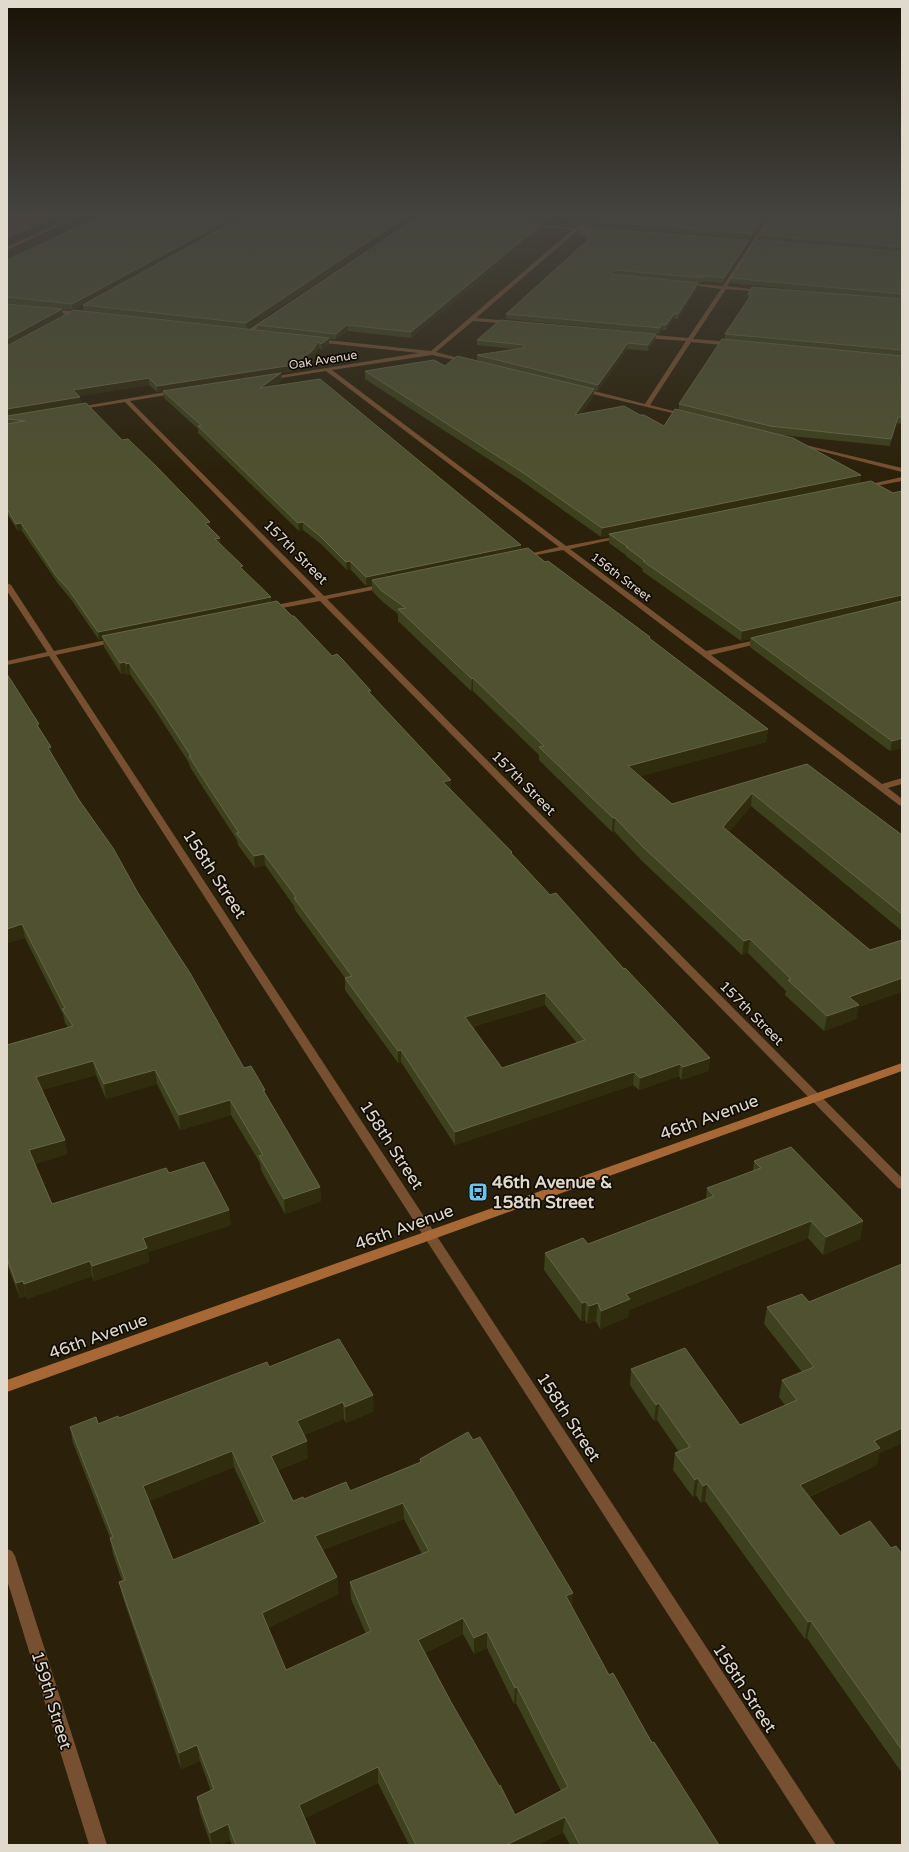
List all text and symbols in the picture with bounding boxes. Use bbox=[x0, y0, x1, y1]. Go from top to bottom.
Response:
street label: Oak Avenue bbox=[288, 348, 358, 372]
street label: 157th Street bbox=[260, 517, 332, 588]
street label: 156th Street bbox=[588, 550, 654, 604]
street label: 157th Street bbox=[488, 748, 560, 819]
street label: 158th Street bbox=[178, 826, 251, 923]
street label: 157th Street bbox=[716, 978, 788, 1049]
street label: 46th Avenue bbox=[657, 1090, 761, 1145]
street label: 158th Street bbox=[355, 1097, 428, 1194]
place label: 46th Avenue & 158th Street bbox=[492, 1172, 612, 1213]
bus stop icon: 46th Avenue & 158th Street bbox=[467, 1181, 489, 1203]
street label: 46th Avenue bbox=[352, 1200, 456, 1255]
street label: 46th Avenue bbox=[46, 1309, 150, 1364]
street label: 158th Street bbox=[532, 1369, 605, 1466]
street label: 158th Street bbox=[708, 1640, 781, 1737]
street label: 159th Street bbox=[27, 1648, 77, 1752]

